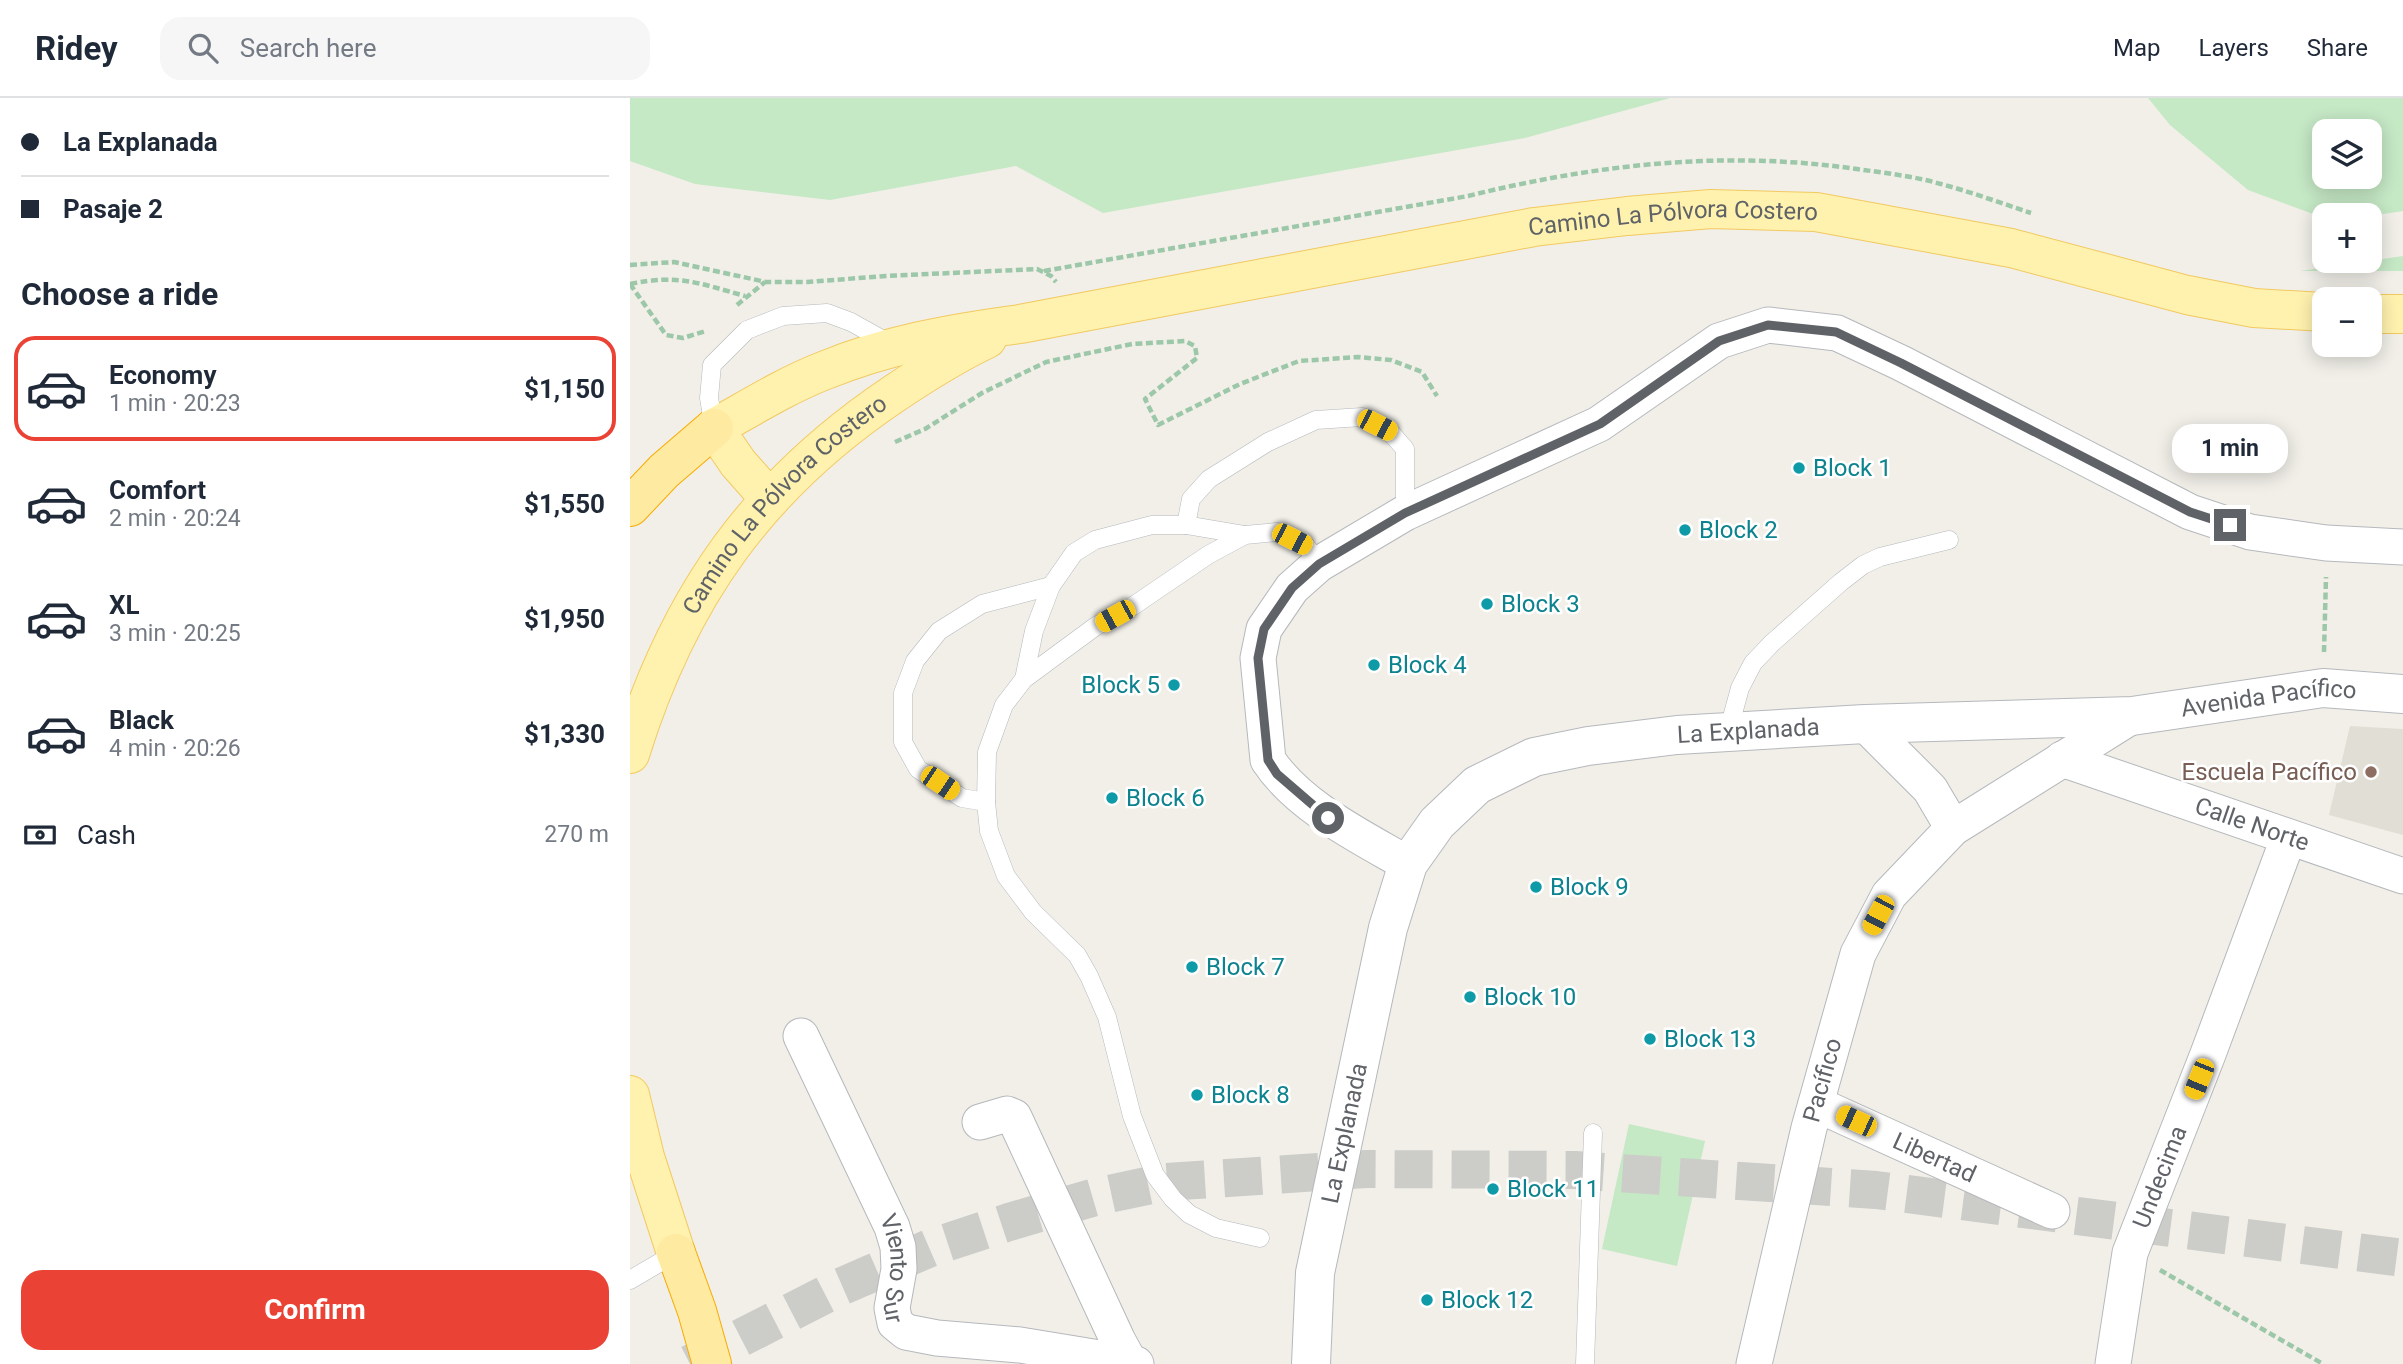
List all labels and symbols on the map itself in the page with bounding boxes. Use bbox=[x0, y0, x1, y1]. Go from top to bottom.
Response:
street label: Camino La Pólvora Costero bbox=[1527, 195, 1818, 242]
street label: Camino La Pólvora Costero bbox=[677, 389, 892, 619]
car bbox=[1354, 406, 1401, 444]
callout: 1 min bbox=[2172, 424, 2288, 472]
place label: Block 1 bbox=[1813, 454, 1892, 482]
marker: Block 1 bbox=[1791, 460, 1807, 476]
route end bbox=[2214, 509, 2246, 541]
place label: Block 2 bbox=[1699, 516, 1778, 544]
car bbox=[1269, 520, 1316, 558]
marker: Block 2 bbox=[1677, 522, 1693, 538]
place label: Block 3 bbox=[1501, 590, 1580, 618]
marker: Block 3 bbox=[1479, 596, 1495, 612]
car bbox=[1092, 597, 1139, 635]
place label: Block 4 bbox=[1388, 651, 1467, 679]
marker: Block 4 bbox=[1366, 657, 1382, 673]
place label: Block 5 bbox=[1081, 671, 1160, 699]
street label: Avenida Pacífico bbox=[2179, 674, 2358, 723]
marker: Block 5 bbox=[1166, 677, 1182, 693]
street label: La Explanada bbox=[1676, 713, 1821, 749]
place label: Escuela Pacífico bbox=[2181, 758, 2357, 786]
car bbox=[917, 763, 964, 803]
marker: Escuela Pacífico bbox=[2363, 764, 2379, 780]
place label: Block 6 bbox=[1126, 784, 1205, 812]
marker: Block 6 bbox=[1104, 790, 1120, 806]
street label: Calle Norte bbox=[2191, 792, 2313, 857]
route start bbox=[1312, 802, 1344, 834]
place label: Block 9 bbox=[1550, 873, 1629, 901]
marker: Block 9 bbox=[1528, 879, 1544, 895]
car bbox=[1859, 892, 1898, 938]
place label: Block 7 bbox=[1206, 953, 1285, 981]
marker: Block 7 bbox=[1184, 959, 1200, 975]
place label: Block 10 bbox=[1484, 983, 1576, 1011]
marker: Block 10 bbox=[1462, 989, 1478, 1005]
place label: Block 13 bbox=[1664, 1025, 1756, 1053]
marker: Block 13 bbox=[1642, 1031, 1658, 1047]
street label: Pacífico bbox=[1797, 1035, 1848, 1125]
car bbox=[2182, 1056, 2217, 1102]
street label: La Explanada bbox=[1316, 1060, 1373, 1206]
place label: Block 8 bbox=[1211, 1081, 1290, 1109]
marker: Block 8 bbox=[1189, 1087, 1205, 1103]
car bbox=[1833, 1103, 1880, 1139]
street label: Undecima bbox=[2127, 1122, 2192, 1232]
street label: Libertad bbox=[1888, 1127, 1980, 1189]
place label: Block 11 bbox=[1507, 1175, 1599, 1203]
marker: Block 11 bbox=[1485, 1181, 1501, 1197]
street label: Viento Sur bbox=[874, 1210, 913, 1325]
place label: Block 12 bbox=[1441, 1286, 1533, 1314]
marker: Block 12 bbox=[1419, 1292, 1435, 1308]

